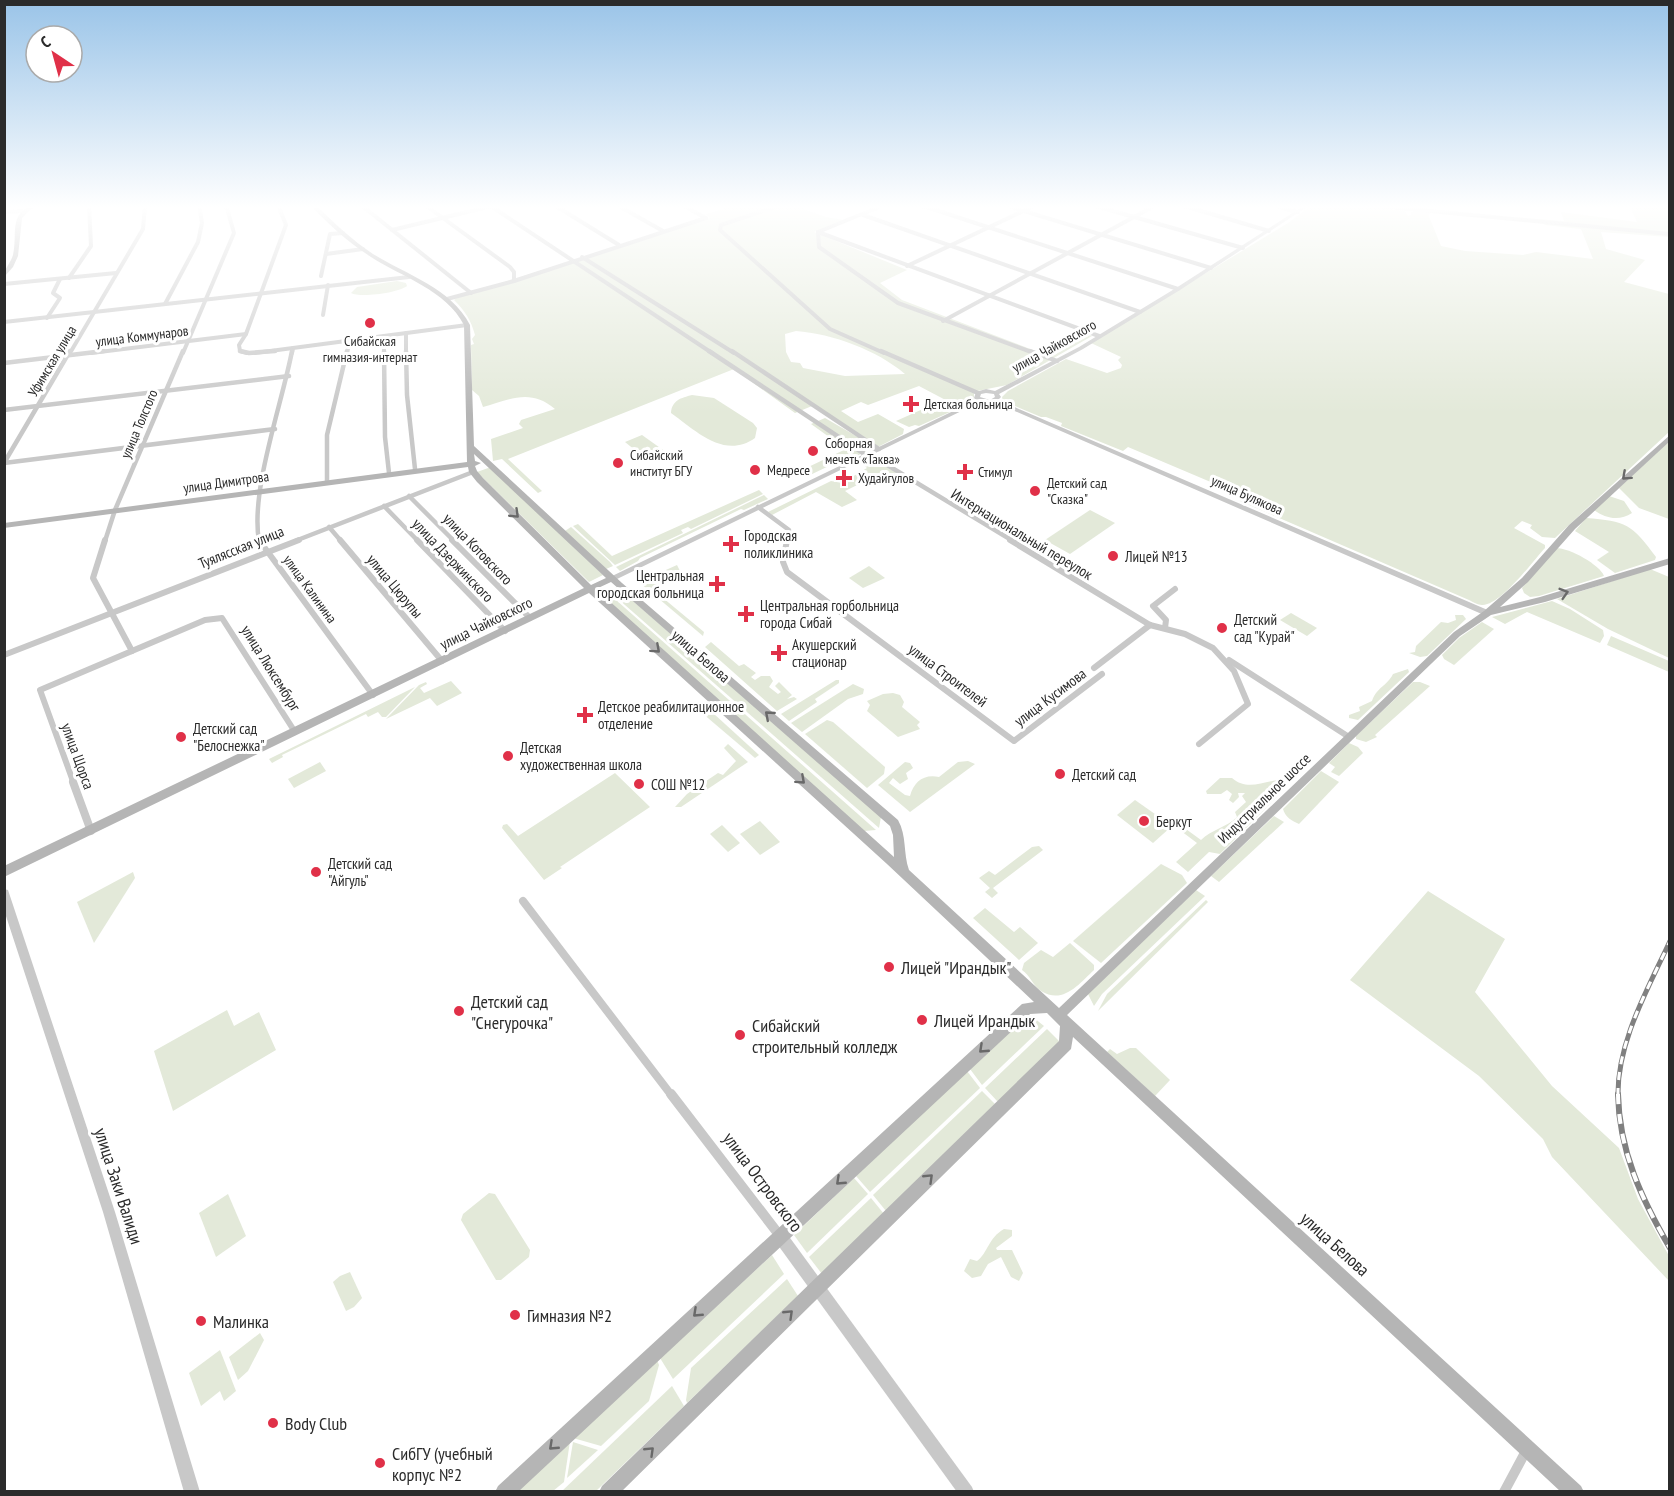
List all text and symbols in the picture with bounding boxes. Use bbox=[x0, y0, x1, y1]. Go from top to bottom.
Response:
north arrow bbox=[24, 24, 84, 84]
text: С bbox=[36, 31, 55, 52]
street label: улица Чайковского bbox=[1009, 315, 1099, 377]
marker: Сибайская гимназия-интернат bbox=[363, 316, 377, 330]
street label: улица Коммунаров bbox=[95, 321, 190, 351]
street label: Уфимская улица bbox=[24, 322, 80, 400]
place label: Сибайская гимназия-интернат bbox=[323, 332, 418, 366]
street label: улица Толстого bbox=[116, 387, 162, 461]
marker: Детская больница bbox=[902, 395, 920, 413]
place label: Детская больница bbox=[924, 395, 1013, 413]
place label: Соборная мечеть «Таква» bbox=[825, 434, 900, 468]
marker: Соборная мечеть «Таква» bbox=[806, 444, 820, 458]
place label: Сибайский институт БГУ bbox=[630, 446, 693, 480]
marker: Сибайский институт БГУ bbox=[611, 456, 625, 470]
place label: Медресе bbox=[767, 461, 810, 479]
marker: Медресе bbox=[748, 463, 762, 477]
marker: Стимул bbox=[956, 463, 974, 481]
place label: Стимул bbox=[978, 463, 1012, 481]
street label: улица Димитрова bbox=[182, 467, 270, 497]
marker: Худайгулов bbox=[835, 469, 853, 487]
place label: Худайгулов bbox=[858, 469, 914, 487]
one-way arrow bbox=[1623, 469, 1633, 480]
street label: улица Булякова bbox=[1208, 471, 1286, 519]
place label: Детский сад "Сказка" bbox=[1047, 474, 1107, 508]
street label: Интернациональный переулок bbox=[948, 484, 1096, 584]
marker: Детский сад "Сказка" bbox=[1028, 484, 1042, 498]
one-way arrow bbox=[508, 507, 519, 518]
street label: улица Котовского bbox=[439, 509, 517, 589]
street label: улица Дзержинского bbox=[408, 514, 498, 606]
street label: Туялясская улица bbox=[196, 521, 286, 573]
place label: Городская поликлиника bbox=[744, 526, 813, 562]
marker: Городская поликлиника bbox=[722, 535, 740, 553]
place label: Лицей №13 bbox=[1124, 547, 1188, 566]
marker: Лицей №13 bbox=[1106, 549, 1120, 563]
street label: улица Цюрупы bbox=[363, 550, 427, 622]
street label: улица Калинина bbox=[279, 551, 341, 627]
place label: Центральная городская больница bbox=[597, 566, 704, 602]
marker: Центральная городская больница bbox=[708, 575, 726, 593]
one-way arrow bbox=[1558, 588, 1569, 600]
street label: улица Чайковского bbox=[437, 592, 535, 654]
place label: Центральная горбольница города Сибай bbox=[760, 596, 899, 632]
marker: Центральная горбольница города Сибай bbox=[737, 605, 755, 623]
place label: Детский сад "Курай" bbox=[1234, 610, 1295, 646]
street label: улица Люксембург bbox=[237, 621, 305, 715]
marker: Детский сад "Курай" bbox=[1215, 621, 1229, 635]
street label: улица Белова bbox=[668, 625, 734, 687]
place label: Акушерский стационар bbox=[792, 635, 857, 671]
street label: улица Строителей bbox=[905, 639, 991, 711]
one-way arrow bbox=[649, 642, 660, 653]
marker: Акушерский стационар bbox=[770, 644, 788, 662]
street label: улица Кусимова bbox=[1010, 664, 1090, 730]
place label: Детское реабилитационное отделение bbox=[598, 697, 744, 733]
marker: Детское реабилитационное отделение bbox=[576, 706, 594, 724]
one-way arrow bbox=[765, 711, 776, 722]
place label: Детский сад "Белоснежка" bbox=[193, 719, 265, 755]
street label: улица Щорса bbox=[57, 720, 99, 792]
marker: Детский сад "Белоснежка" bbox=[174, 730, 188, 744]
place label: Детская художественная школа bbox=[520, 738, 642, 774]
marker: Детская художественная школа bbox=[501, 749, 515, 763]
street label: Индустриальное шоссе bbox=[1214, 749, 1314, 847]
place label: Детский сад bbox=[1072, 765, 1137, 784]
marker: Детский сад bbox=[1053, 767, 1067, 781]
one-way arrow bbox=[794, 773, 804, 784]
place label: СОШ №12 bbox=[651, 775, 705, 794]
marker: СОШ №12 bbox=[632, 777, 646, 791]
place label: Беркут bbox=[1156, 812, 1192, 831]
marker: Беркут bbox=[1137, 814, 1151, 828]
place label: Детский сад "Айгуль" bbox=[328, 854, 393, 890]
marker: Детский сад "Айгуль" bbox=[309, 865, 323, 879]
place label: Лицей "Ирандык" bbox=[900, 956, 1012, 979]
marker: Лицей "Ирандык" bbox=[882, 960, 896, 974]
place label: Детский сад "Снегурочка" bbox=[471, 990, 553, 1034]
marker: Детский сад "Снегурочка" bbox=[452, 1004, 466, 1018]
place label: Лицей Ирандык bbox=[933, 1009, 1035, 1032]
marker: Лицей Ирандык bbox=[915, 1013, 929, 1027]
place label: Сибайский строительный колледж bbox=[752, 1014, 898, 1058]
marker: Сибайский строительный колледж bbox=[733, 1028, 747, 1042]
one-way arrow bbox=[979, 1041, 990, 1052]
street label: улица Заки Валиди bbox=[89, 1125, 149, 1247]
street label: улица Островского bbox=[718, 1127, 808, 1237]
one-way arrow bbox=[836, 1174, 847, 1185]
one-way arrow bbox=[921, 1175, 932, 1186]
street label: улица Белова bbox=[1296, 1207, 1374, 1281]
place label: Гимназия №2 bbox=[527, 1304, 612, 1327]
one-way arrow bbox=[693, 1306, 703, 1317]
marker: Гимназия №2 bbox=[508, 1308, 522, 1322]
place label: Малинка bbox=[213, 1310, 269, 1333]
one-way arrow bbox=[782, 1311, 793, 1322]
marker: Малинка bbox=[194, 1314, 208, 1328]
place label: Body Club bbox=[285, 1412, 347, 1435]
marker: Body Club bbox=[266, 1416, 280, 1430]
one-way arrow bbox=[550, 1439, 560, 1450]
place label: СибГУ (учебный корпус №2 bbox=[392, 1442, 493, 1486]
one-way arrow bbox=[642, 1447, 653, 1458]
marker: СибГУ (учебный корпус №2 bbox=[373, 1456, 387, 1470]

